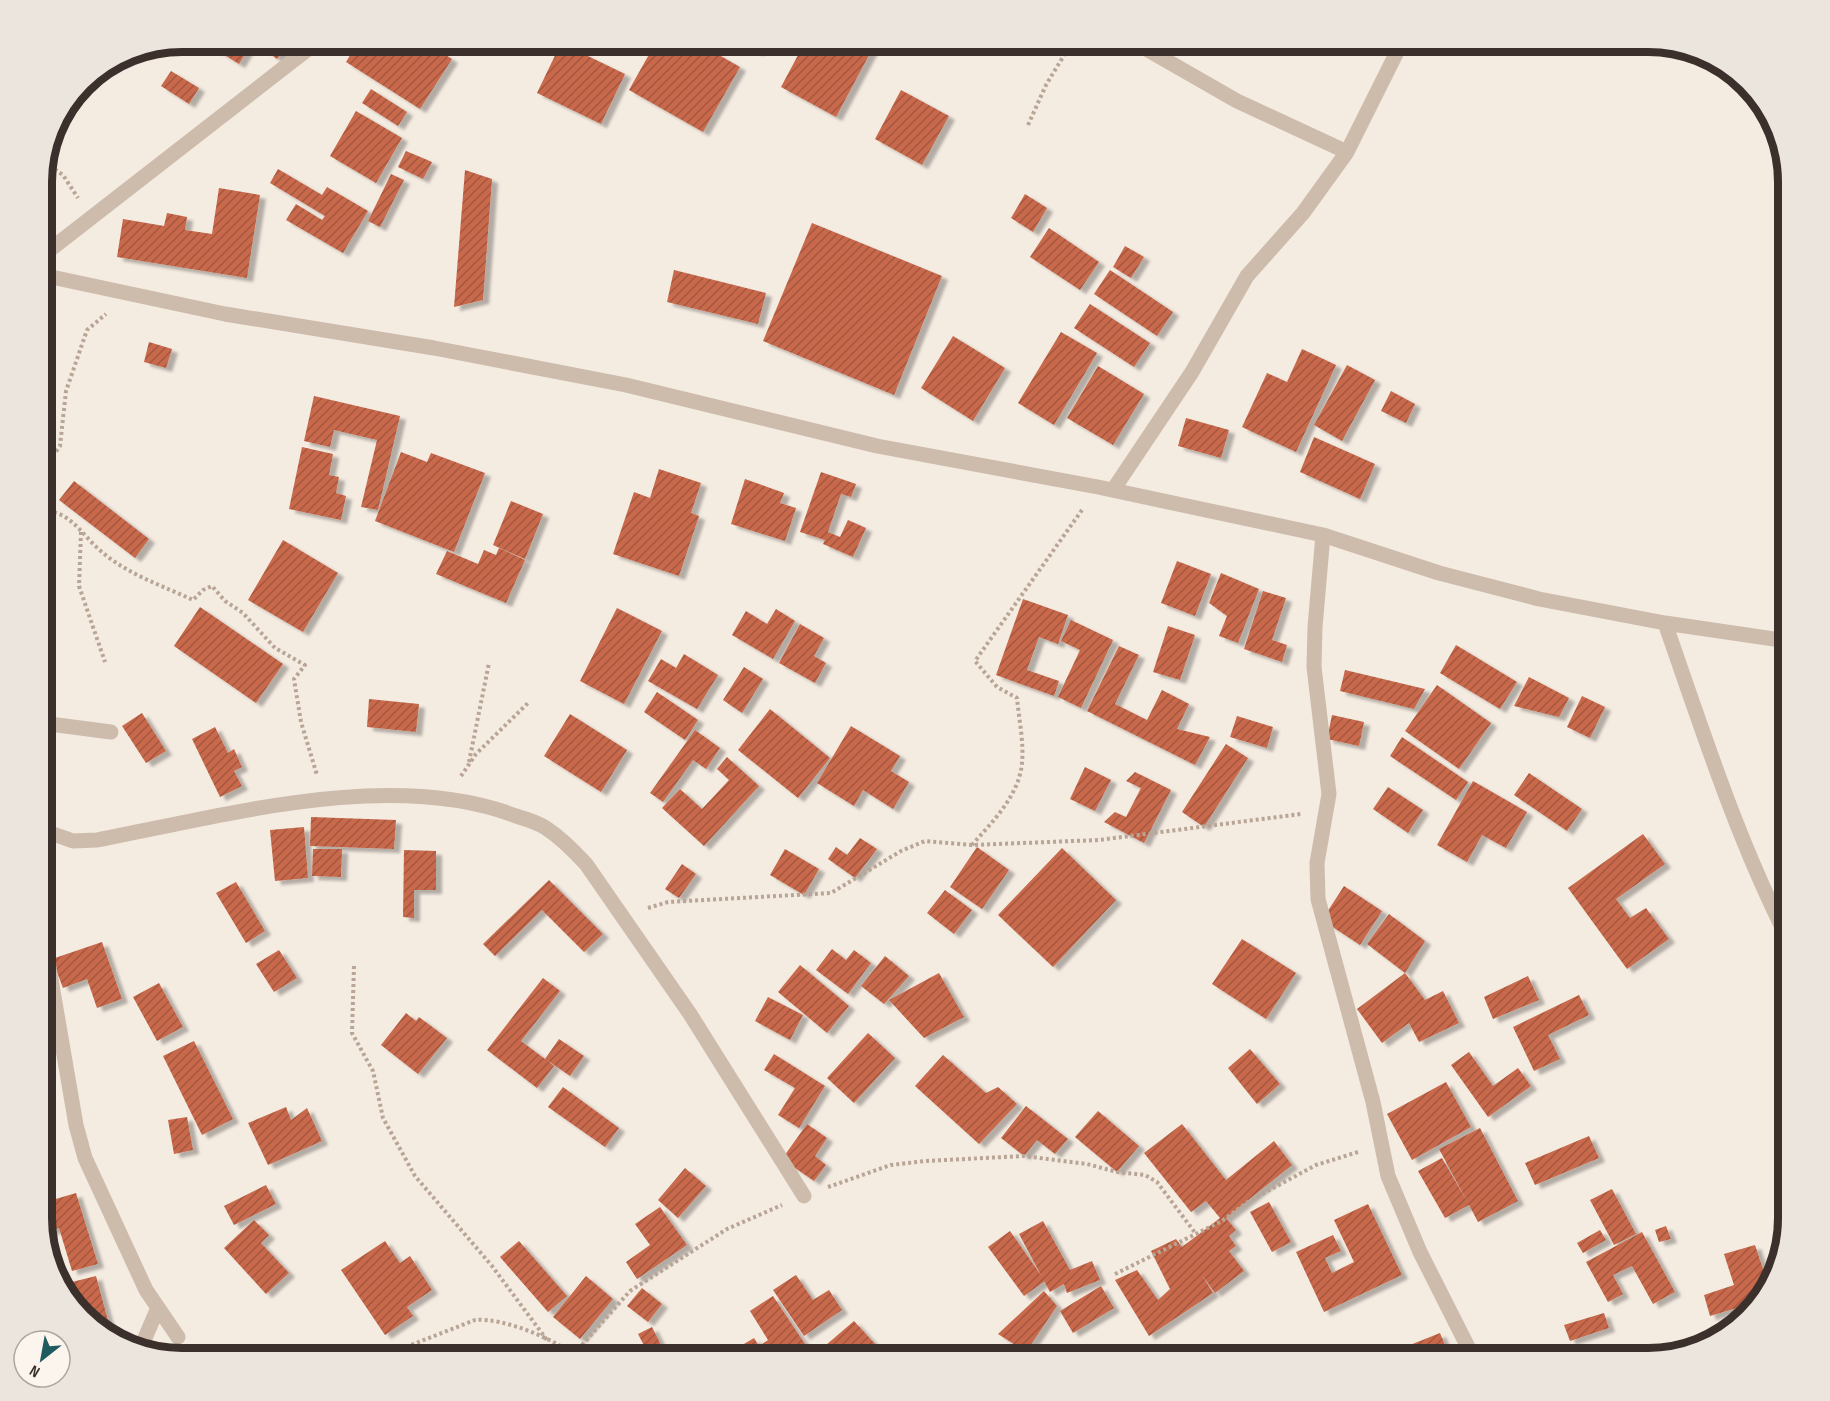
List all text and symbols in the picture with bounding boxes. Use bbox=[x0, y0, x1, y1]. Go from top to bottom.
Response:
north arrow bbox=[12, 1329, 72, 1389]
text: N bbox=[26, 1360, 44, 1381]

